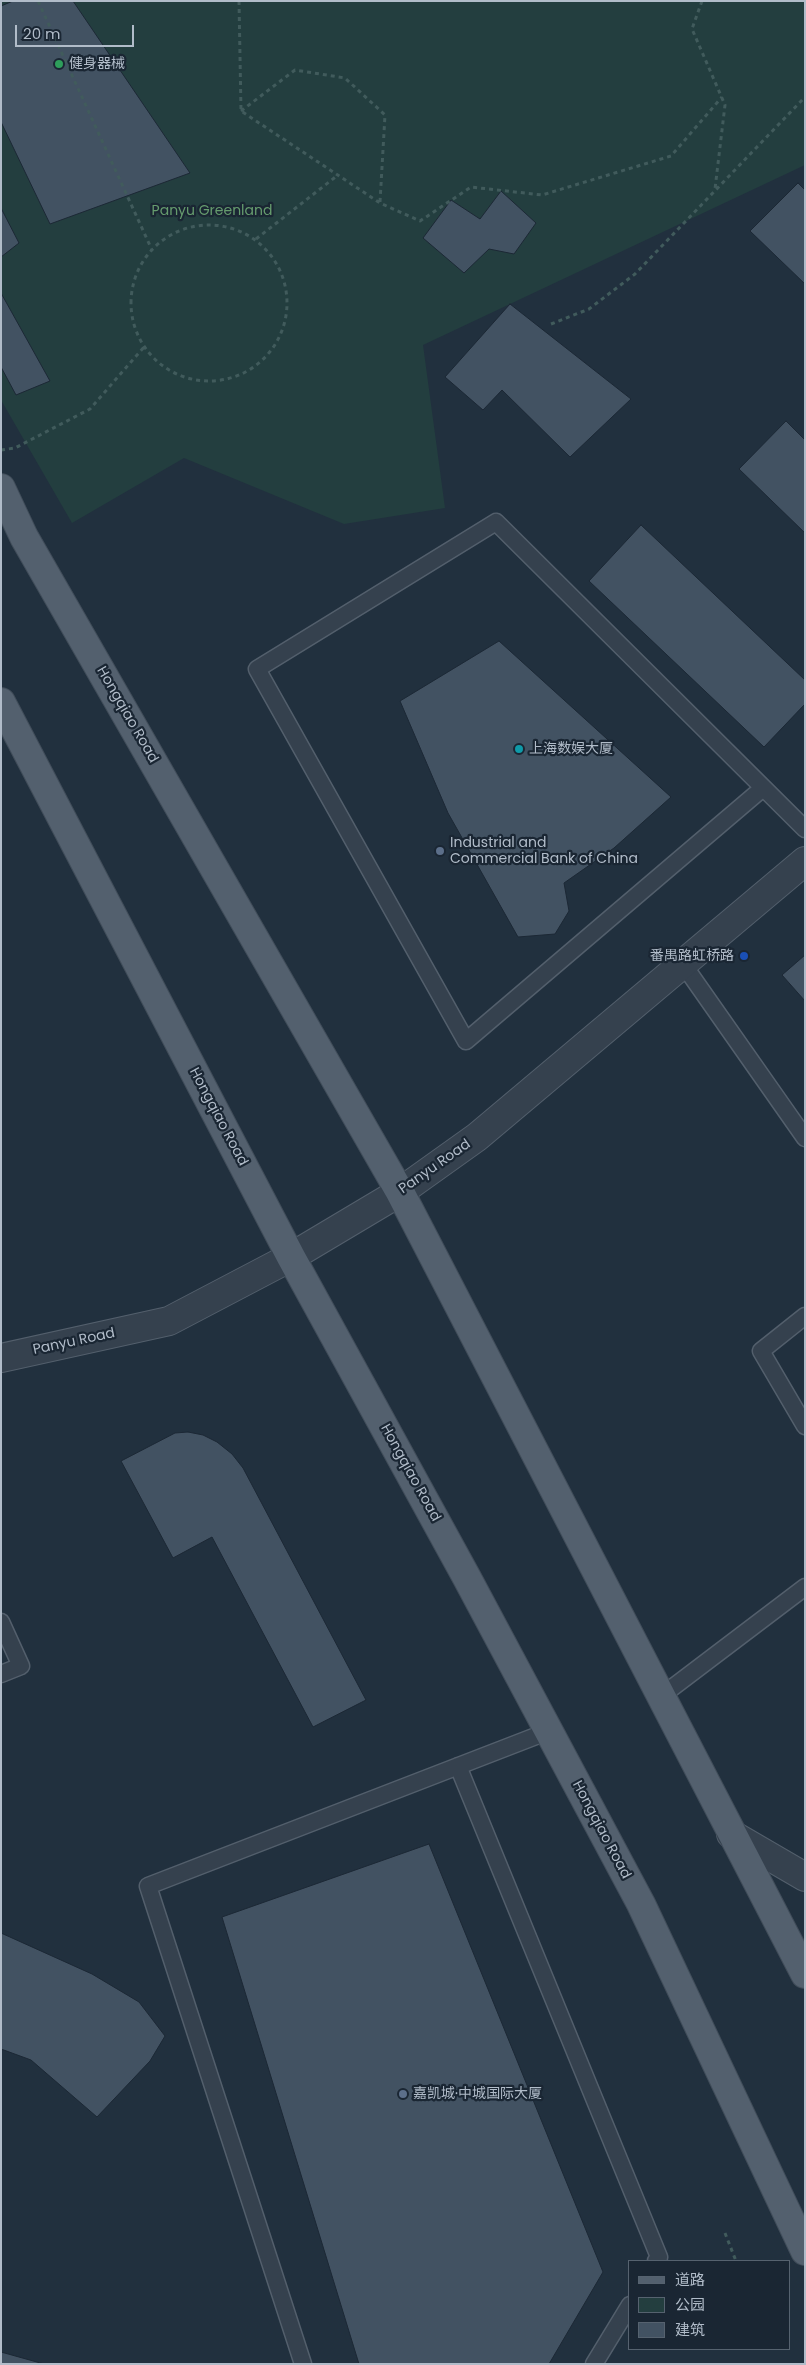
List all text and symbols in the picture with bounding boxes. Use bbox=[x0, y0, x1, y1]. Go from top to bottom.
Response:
scale bar bbox=[18, 15, 136, 47]
text: 20 m bbox=[23, 23, 61, 44]
place label: 健身器械 bbox=[69, 56, 125, 72]
marker: 健身器械 bbox=[53, 58, 65, 70]
park label: Panyu Greenland bbox=[152, 203, 272, 219]
street label: Hongqiao Road bbox=[93, 664, 161, 766]
place label: 上海数娱大厦 bbox=[529, 741, 613, 757]
marker: 上海数娱大厦 bbox=[513, 743, 525, 755]
place label: Industrial and Commercial Bank of China bbox=[450, 835, 638, 868]
marker: Industrial and Commercial Bank of China bbox=[434, 845, 446, 857]
place label: 番禺路虹桥路 bbox=[650, 948, 734, 964]
marker: 番禺路虹桥路 bbox=[738, 950, 750, 962]
street label: Hongqiao Road bbox=[185, 1065, 251, 1169]
street label: Panyu Road bbox=[396, 1136, 474, 1198]
street label: Panyu Road bbox=[31, 1325, 117, 1359]
street label: Hongqiao Road bbox=[376, 1421, 444, 1525]
street label: Hongqiao Road bbox=[568, 1778, 634, 1882]
place label: 嘉凯城·中城国际大厦 bbox=[413, 2086, 542, 2102]
marker: 嘉凯城·中城国际大厦 bbox=[397, 2088, 409, 2100]
legend bbox=[628, 2260, 791, 2350]
text: 道路 bbox=[675, 2269, 705, 2290]
text: 公园 bbox=[675, 2294, 705, 2315]
text: 建筑 bbox=[675, 2319, 705, 2340]

